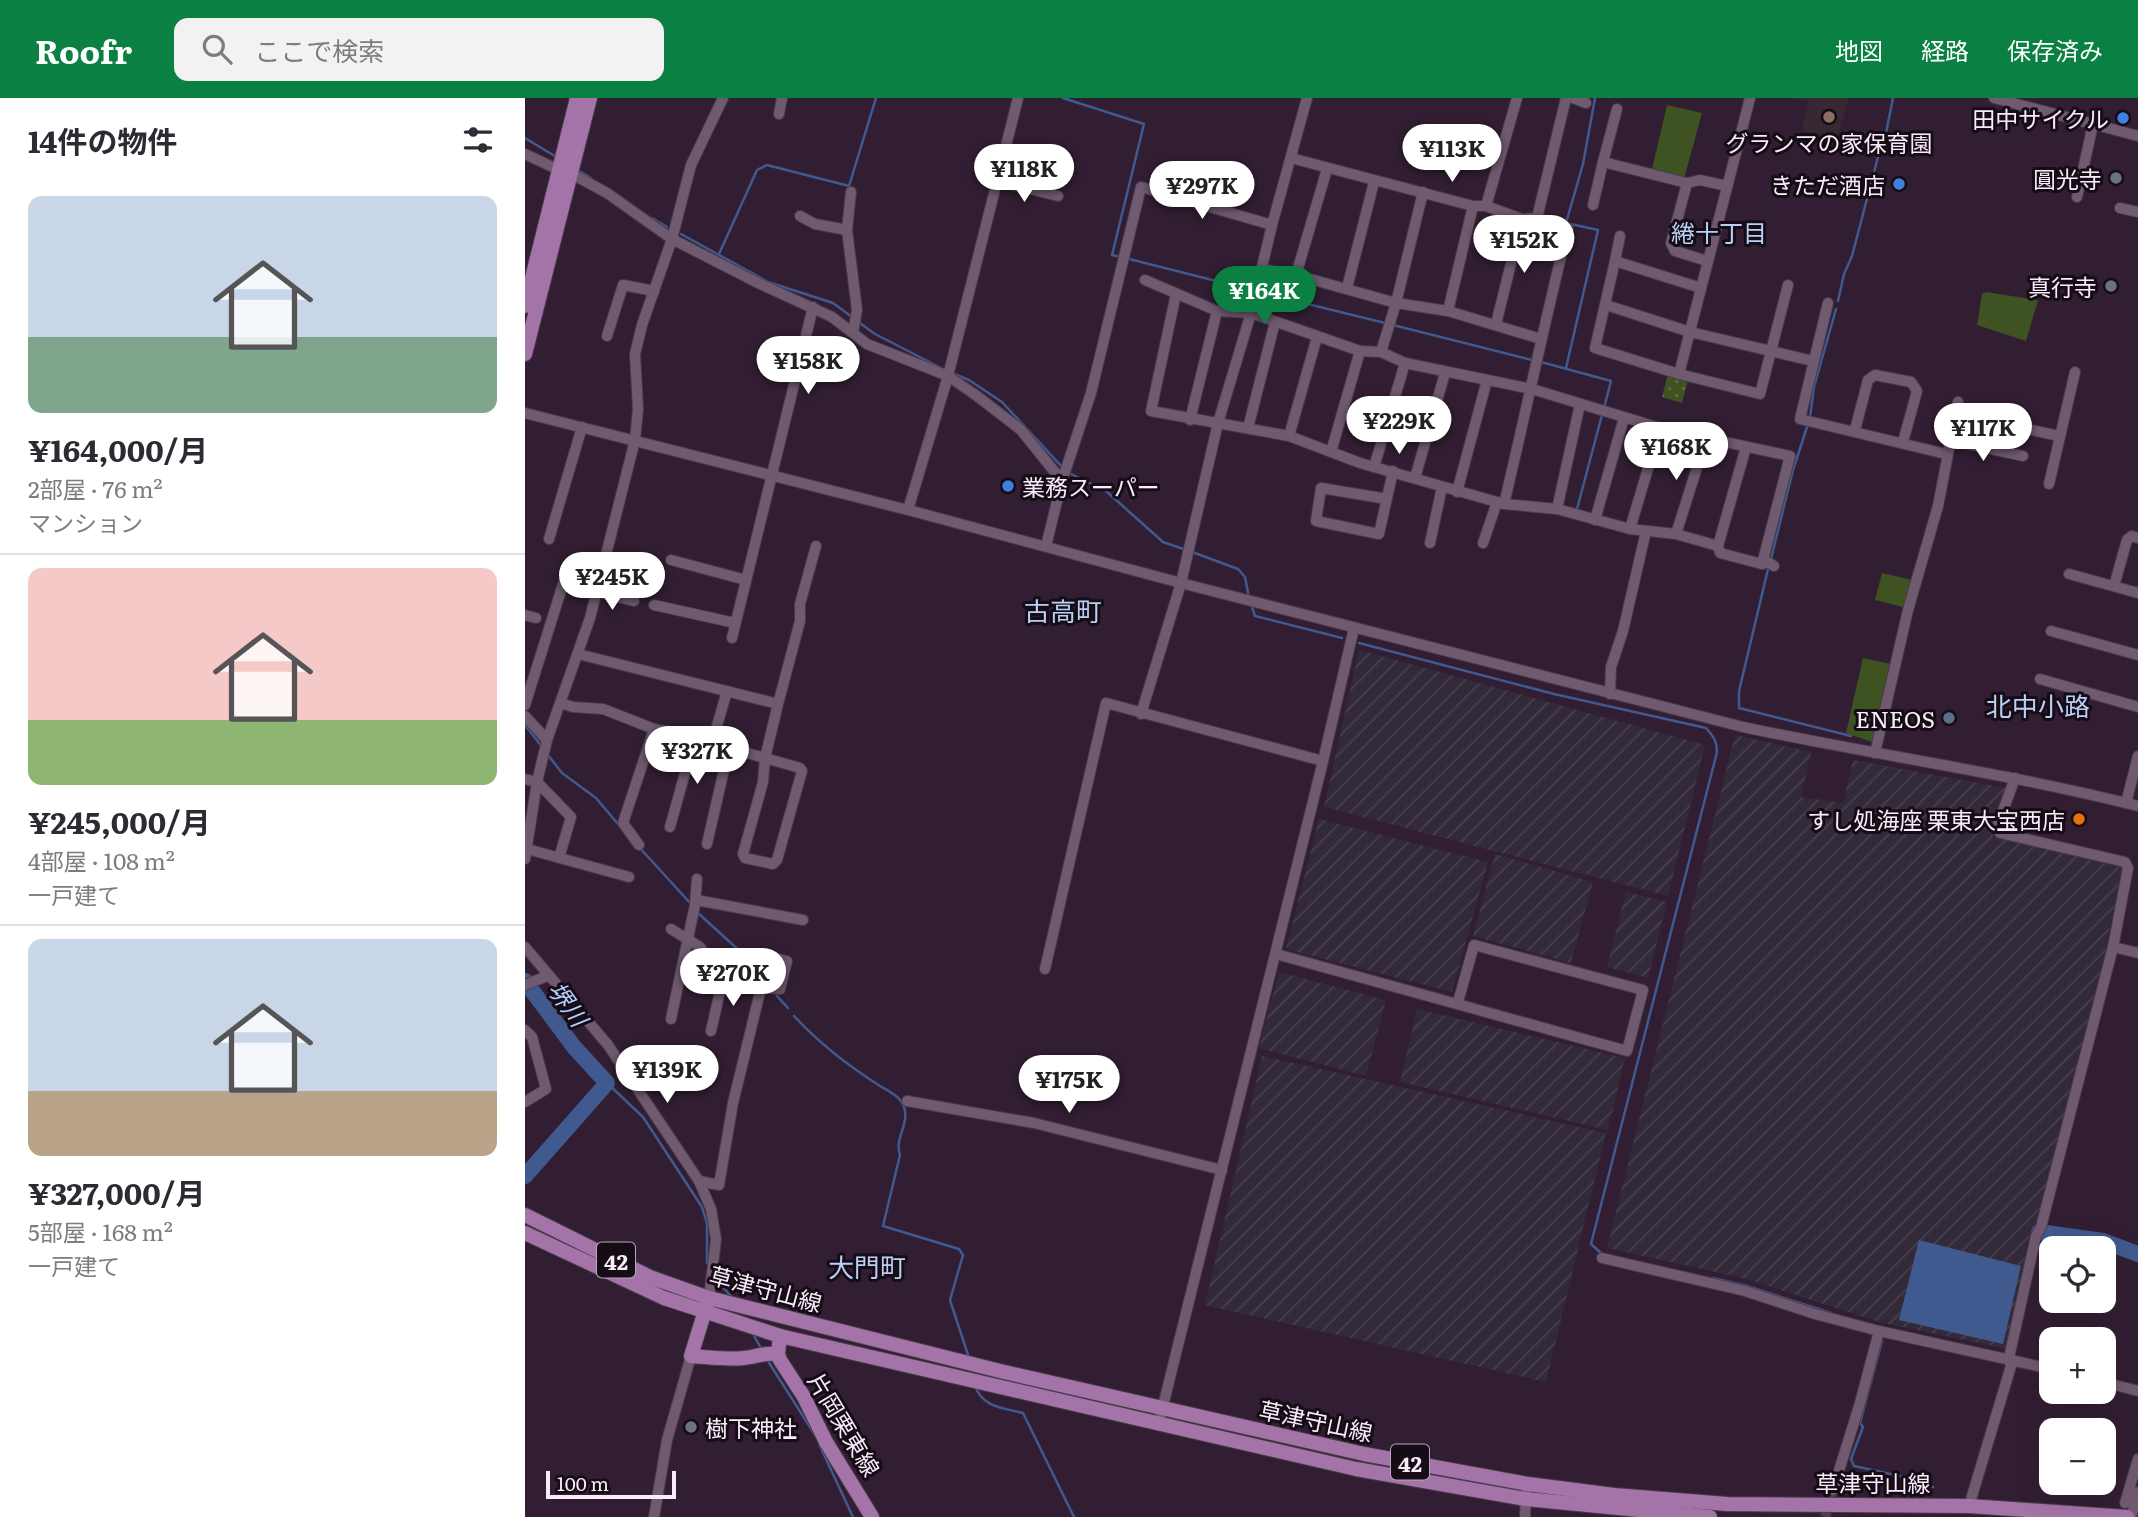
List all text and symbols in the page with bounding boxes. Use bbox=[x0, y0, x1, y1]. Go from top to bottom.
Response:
search box bbox=[174, 18, 664, 81]
text: Roofr bbox=[35, 25, 132, 74]
icon: search bbox=[198, 30, 236, 68]
text: ここで検索 bbox=[254, 30, 384, 69]
text: 地図 bbox=[1835, 32, 1883, 67]
text: 経路 bbox=[1921, 32, 1969, 67]
text: 保存済み bbox=[2007, 32, 2103, 67]
place label: 田中サイクル bbox=[1972, 101, 2109, 135]
marker: グランマの家保育園 bbox=[1821, 109, 1837, 125]
marker: 田中サイクル bbox=[2115, 110, 2131, 126]
text: 14件の物件 bbox=[28, 118, 177, 162]
icon: filters bbox=[459, 121, 497, 159]
pin: ¥113K bbox=[1403, 125, 1501, 184]
place label: グランマの家保育園 bbox=[1726, 125, 1933, 159]
text: ¥113K bbox=[1418, 130, 1486, 164]
pin: ¥118K bbox=[975, 144, 1073, 204]
text: ¥118K bbox=[990, 150, 1058, 184]
place label: 圓光寺 bbox=[2033, 161, 2102, 195]
pin: ¥297K bbox=[1153, 162, 1251, 221]
text: ¥297K bbox=[1165, 167, 1239, 201]
place label: きただ酒店 bbox=[1770, 167, 1885, 201]
marker: 圓光寺 bbox=[2108, 170, 2124, 186]
marker: きただ酒店 bbox=[1891, 176, 1907, 192]
district label: 綣十丁目 bbox=[1671, 214, 1767, 249]
pin: ¥152K bbox=[1475, 216, 1573, 275]
text: ¥152K bbox=[1489, 221, 1559, 255]
icon: home bbox=[200, 242, 326, 368]
pin: ¥164K bbox=[1215, 266, 1313, 326]
place label: 真行寺 bbox=[2028, 269, 2097, 303]
text: ¥164K bbox=[1228, 272, 1300, 306]
marker: 真行寺 bbox=[2103, 278, 2119, 294]
pin: ¥158K bbox=[759, 336, 857, 396]
text: ¥158K bbox=[773, 342, 843, 376]
pin: ¥229K bbox=[1350, 396, 1448, 456]
text: ¥229K bbox=[1362, 402, 1436, 436]
pin: ¥117K bbox=[1934, 404, 2032, 463]
text: ¥117K bbox=[1950, 409, 2016, 443]
pin: ¥168K bbox=[1627, 422, 1725, 482]
text: ¥164,000/月 bbox=[28, 427, 208, 471]
text: ¥168K bbox=[1640, 428, 1712, 462]
place label: 業務スーパー bbox=[1022, 469, 1160, 503]
text: 2部屋 · 76 m² bbox=[28, 471, 163, 505]
marker: 業務スーパー bbox=[1000, 478, 1016, 494]
text: マンション bbox=[28, 505, 143, 539]
pin: ¥245K bbox=[563, 552, 661, 612]
text: ¥245K bbox=[575, 558, 649, 592]
district label: 古高町 bbox=[1024, 590, 1102, 629]
icon: home bbox=[200, 614, 326, 740]
district label: 北中小路 bbox=[1986, 685, 2090, 724]
place label: ENEOS bbox=[1855, 701, 1935, 735]
marker: ENEOS bbox=[1941, 710, 1957, 726]
pin: ¥327K bbox=[648, 726, 746, 786]
text: ¥327K bbox=[661, 732, 733, 766]
text: ¥245,000/月 bbox=[28, 799, 211, 843]
place label: すし処海座 栗東大宝西店 bbox=[1807, 802, 2065, 836]
marker: すし処海座 栗東大宝西店 bbox=[2071, 811, 2087, 827]
text: 4部屋 · 108 m² bbox=[28, 843, 175, 877]
text: 一戸建て bbox=[28, 877, 120, 911]
pin: ¥270K bbox=[684, 948, 782, 1008]
text: ¥270K bbox=[696, 954, 770, 988]
water label: 堺川 bbox=[541, 973, 599, 1035]
icon: home bbox=[200, 985, 326, 1111]
pin: ¥139K bbox=[618, 1046, 716, 1105]
text: ¥139K bbox=[632, 1051, 702, 1085]
pin: ¥175K bbox=[1020, 1056, 1118, 1115]
text: ¥175K bbox=[1035, 1061, 1103, 1095]
text: ¥327,000/月 bbox=[28, 1170, 205, 1214]
text: 5部屋 · 168 m² bbox=[28, 1214, 173, 1248]
map controls bbox=[2039, 1236, 2116, 1495]
button: locate bbox=[2039, 1236, 2116, 1313]
road number: 42 bbox=[597, 1242, 635, 1278]
district label: 大門町 bbox=[828, 1246, 906, 1285]
text: 一戸建て bbox=[28, 1248, 120, 1282]
street label: 草津守山線 bbox=[706, 1257, 826, 1319]
button: + bbox=[2039, 1327, 2116, 1404]
street label: 片岡栗東線 bbox=[801, 1366, 889, 1482]
street label: 草津守山線 bbox=[1256, 1391, 1376, 1449]
place label: 樹下神社 bbox=[705, 1410, 797, 1444]
button: − bbox=[2039, 1418, 2116, 1495]
marker: 樹下神社 bbox=[683, 1419, 699, 1435]
road number: 42 bbox=[1391, 1444, 1429, 1480]
street label: 草津守山線 bbox=[1816, 1465, 1931, 1499]
scale bar bbox=[546, 1468, 675, 1500]
text: 100 m bbox=[557, 1469, 609, 1497]

